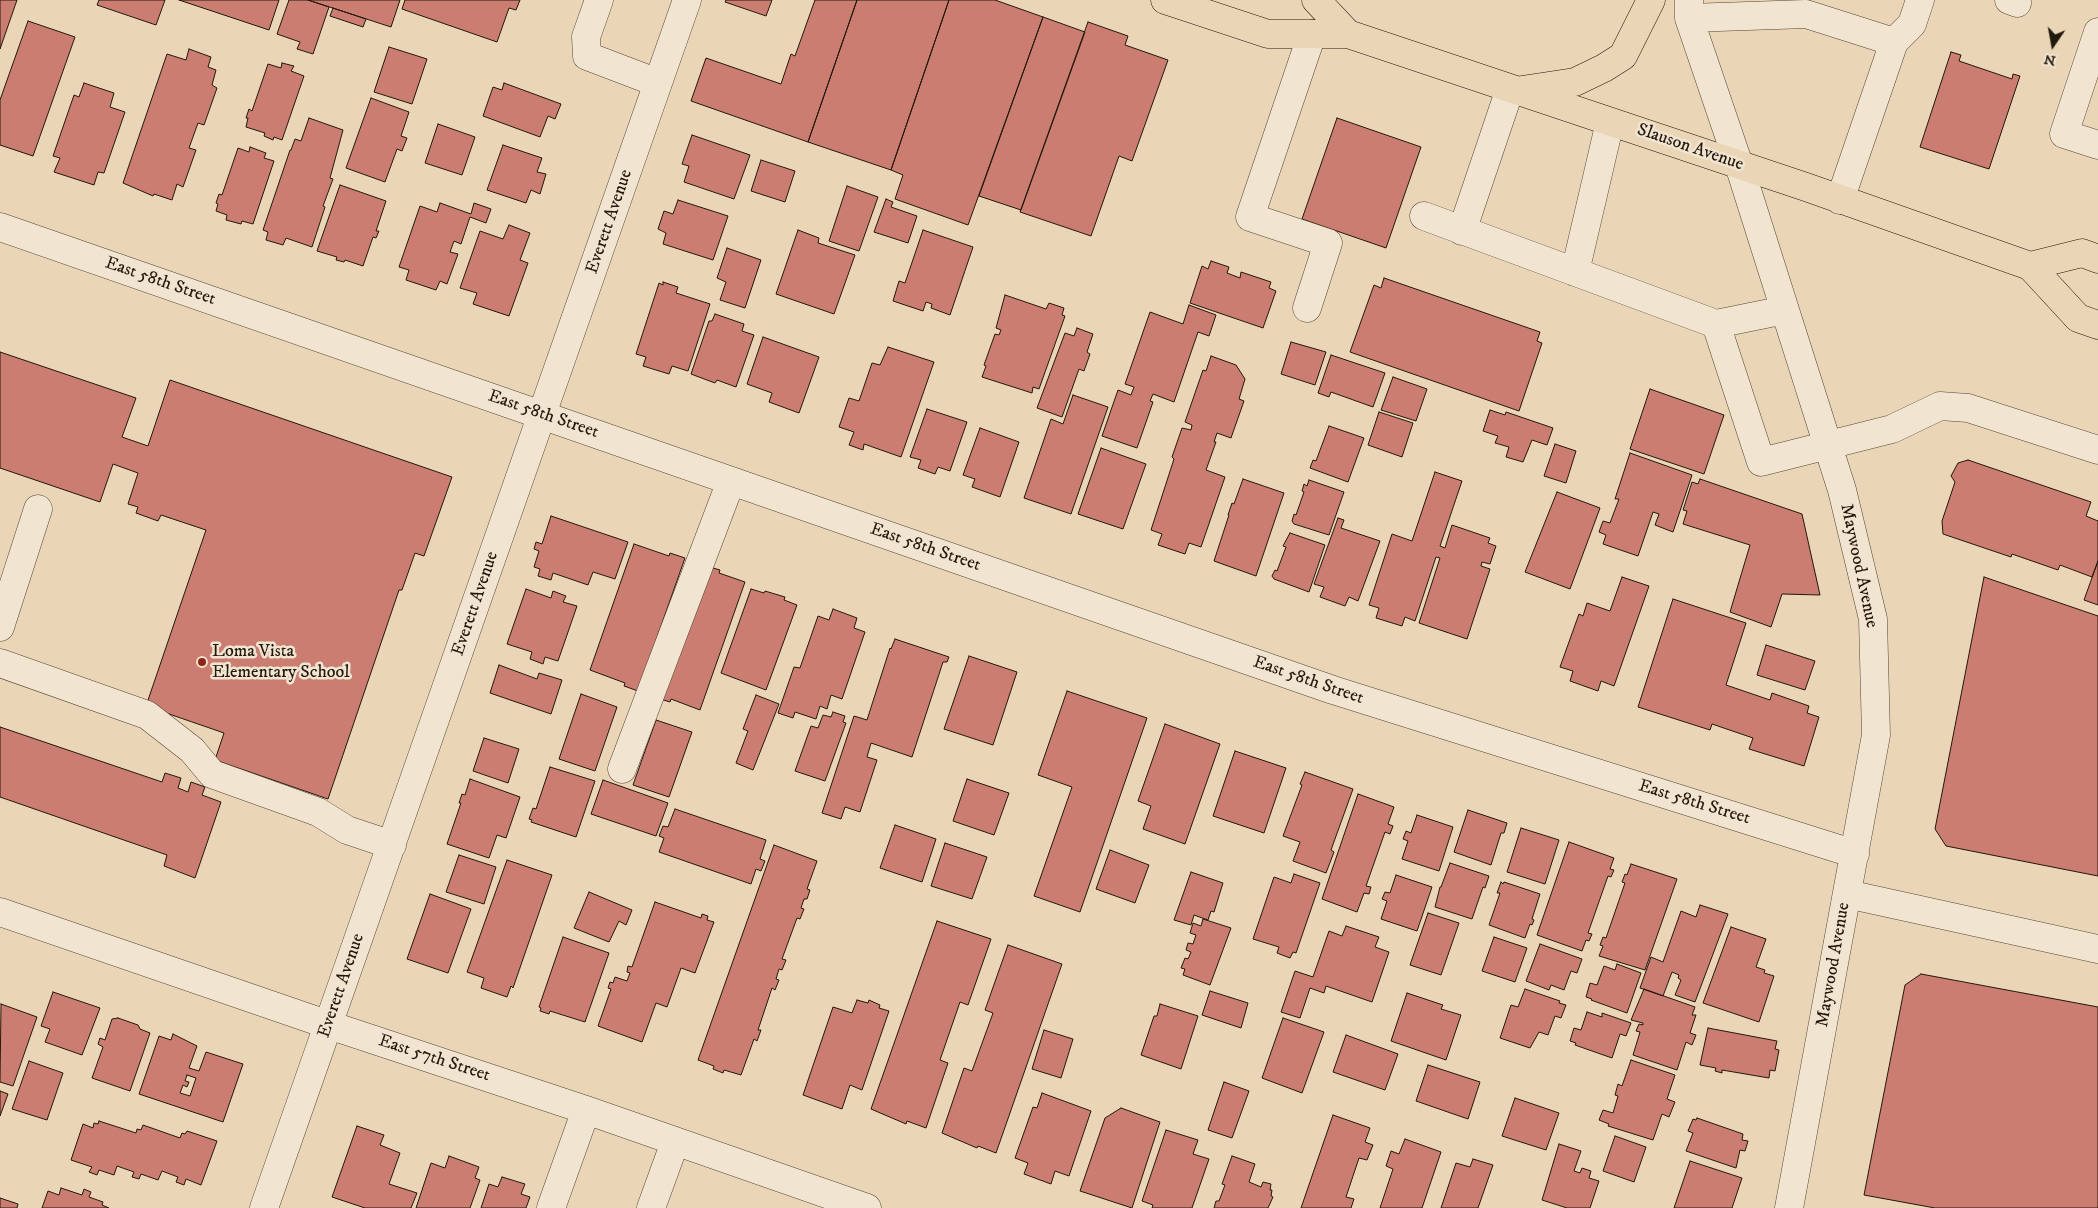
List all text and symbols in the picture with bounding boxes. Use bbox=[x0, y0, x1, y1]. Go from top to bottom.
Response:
north arrow bbox=[2028, 20, 2078, 70]
text: N bbox=[2042, 50, 2057, 70]
street label: Slauson Avenue bbox=[1634, 120, 1746, 176]
street label: Everett Avenue bbox=[582, 167, 638, 277]
street label: East 58th Street bbox=[102, 253, 218, 311]
street label: East 58th Street bbox=[485, 386, 601, 444]
street label: Maywood Avenue bbox=[1834, 502, 1882, 630]
street label: East 58th Street bbox=[867, 519, 983, 577]
street label: Everett Avenue bbox=[448, 549, 504, 659]
place label: Loma Vista Elementary School bbox=[212, 641, 350, 684]
street label: East 58th Street bbox=[1250, 652, 1366, 710]
marker: Loma Vista Elementary School bbox=[196, 656, 208, 668]
street label: East 58th Street bbox=[1636, 776, 1752, 830]
street label: Maywood Avenue bbox=[1812, 901, 1856, 1029]
street label: Everett Avenue bbox=[314, 931, 370, 1041]
street label: East 57th Street bbox=[375, 1031, 493, 1087]

